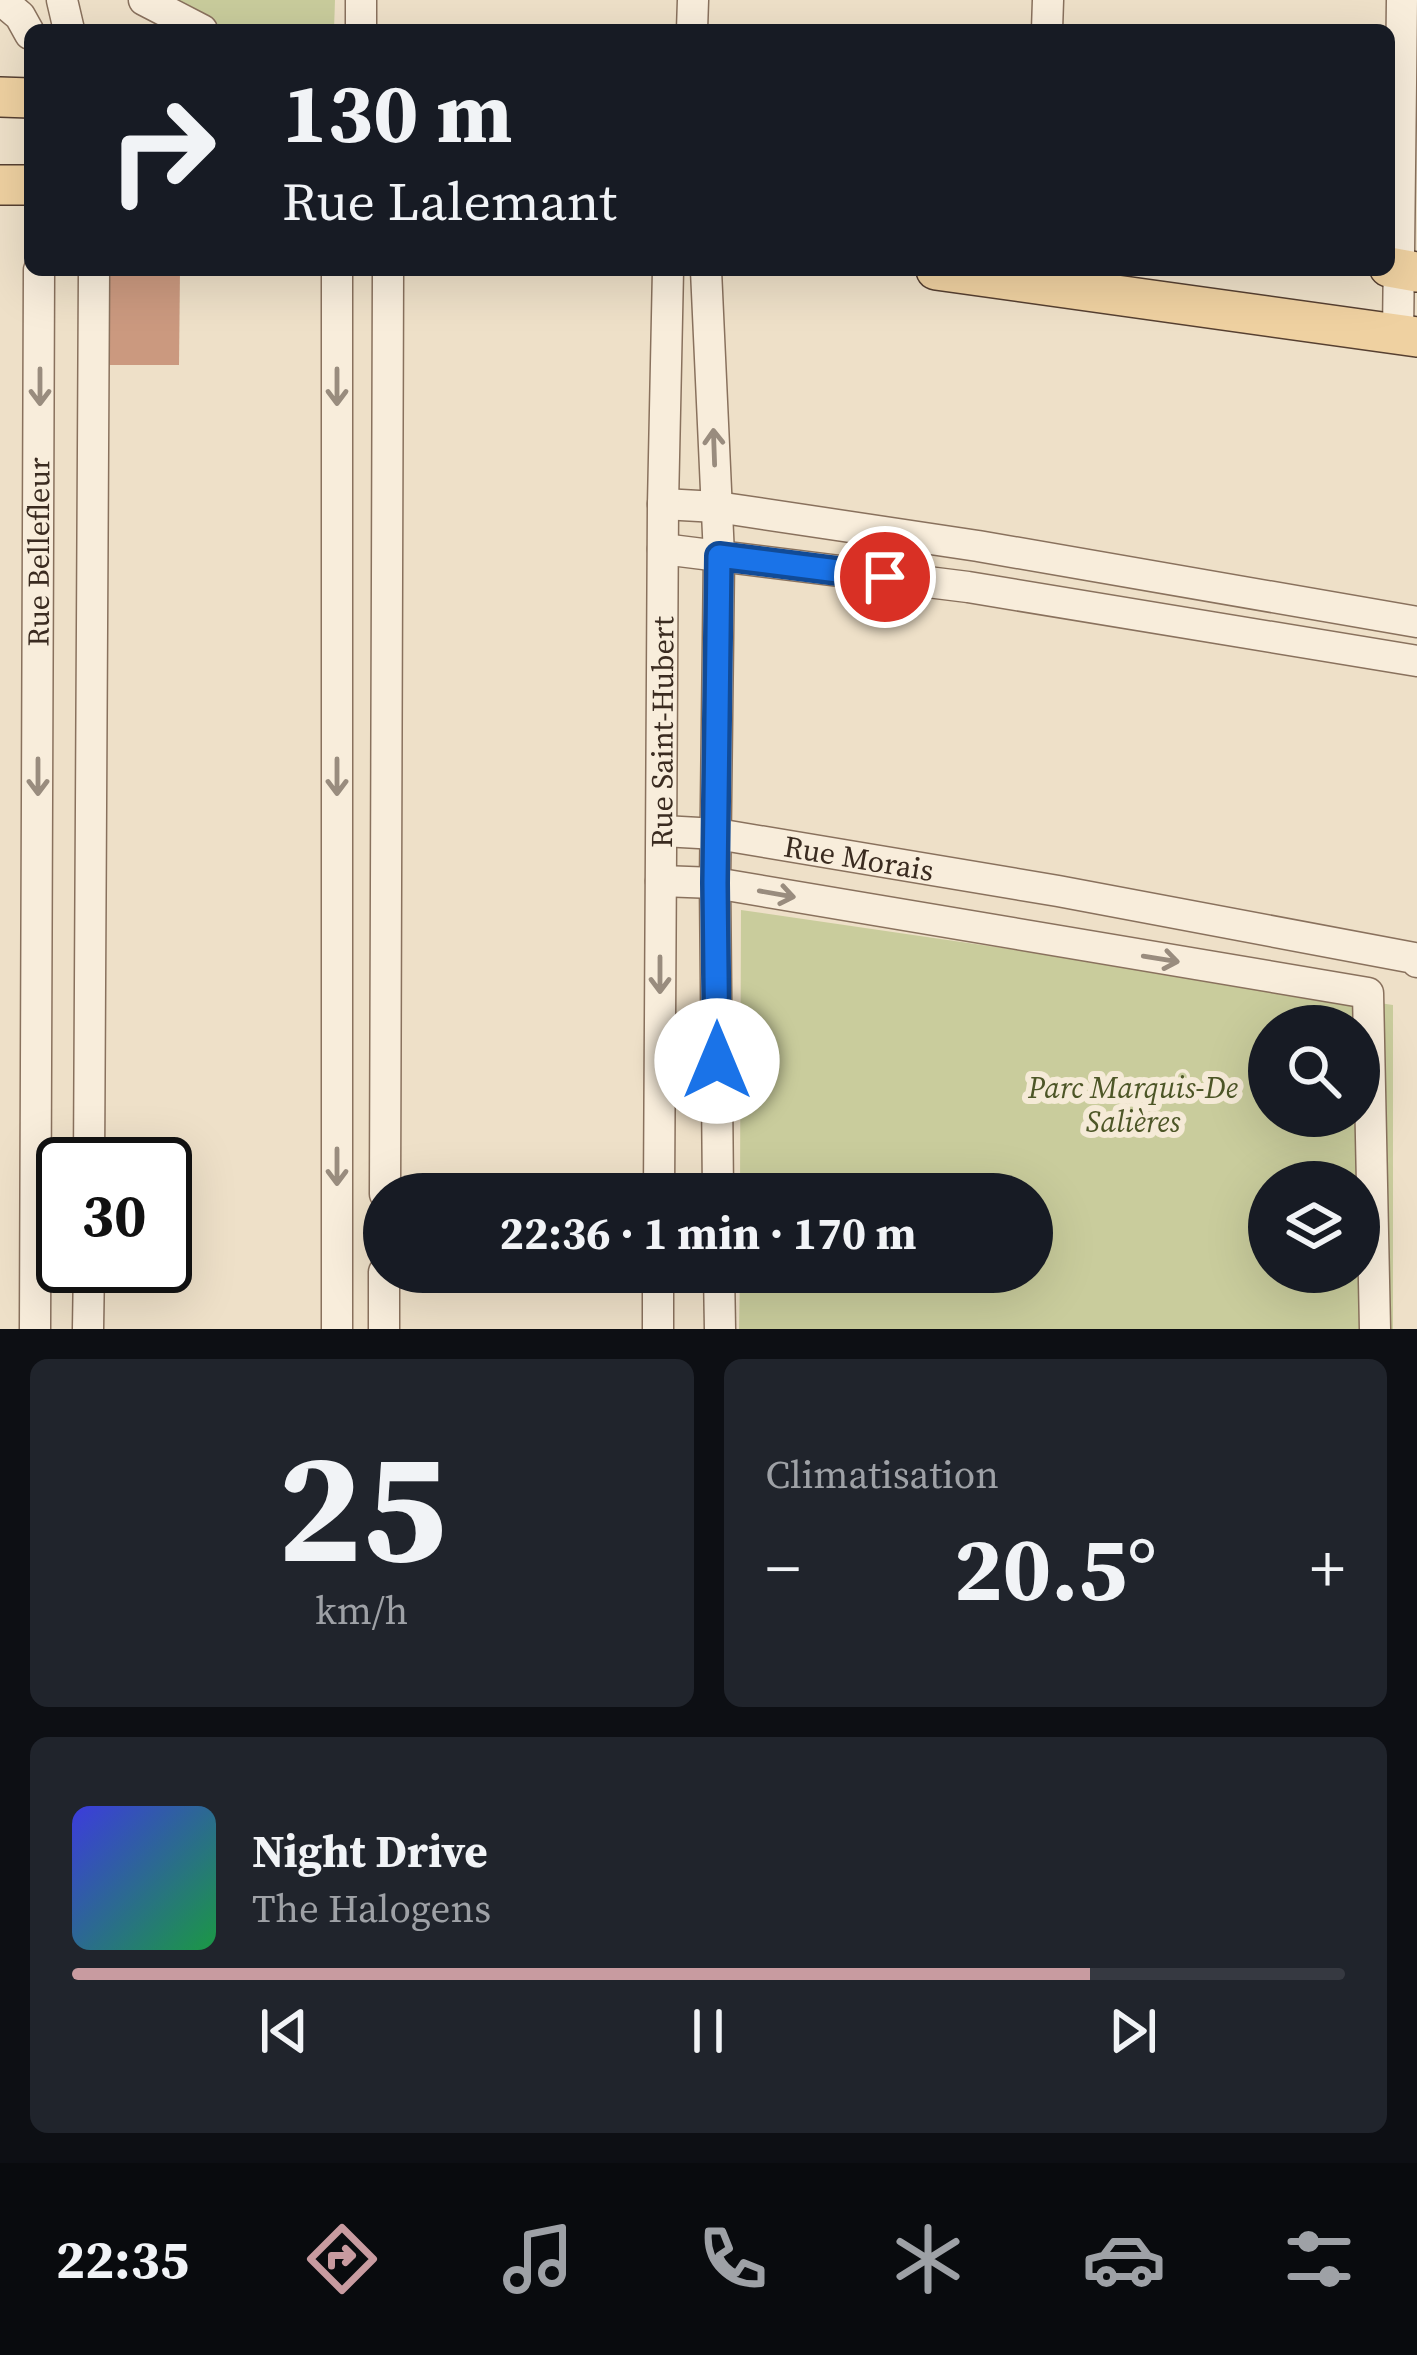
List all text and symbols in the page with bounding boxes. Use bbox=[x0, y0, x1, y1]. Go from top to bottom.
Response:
text: 130 m bbox=[282, 55, 513, 170]
icon: right bbox=[84, 72, 240, 228]
text: Rue Lalemant bbox=[282, 164, 617, 238]
one-way arrow bbox=[29, 367, 51, 406]
one-way arrow bbox=[326, 367, 348, 406]
one-way arrow bbox=[702, 428, 725, 467]
street label: Rue Bellefleur bbox=[17, 457, 59, 647]
pin bbox=[834, 526, 936, 628]
icon: arrive bbox=[852, 544, 918, 610]
street label: Rue Saint-Hubert bbox=[641, 616, 683, 848]
one-way arrow bbox=[27, 757, 49, 796]
one-way arrow bbox=[326, 757, 348, 796]
street label: Rue Morais bbox=[781, 825, 937, 890]
one-way arrow bbox=[757, 883, 796, 906]
one-way arrow bbox=[1141, 949, 1180, 972]
one-way arrow bbox=[649, 955, 671, 994]
position arrow bbox=[654, 998, 780, 1124]
map controls bbox=[1248, 1005, 1380, 1293]
button: search bbox=[1248, 1005, 1380, 1137]
park label: Parc Marquis-De Salières bbox=[1027, 1067, 1238, 1142]
speed limit sign: 30 bbox=[36, 1137, 192, 1293]
one-way arrow bbox=[326, 1147, 348, 1186]
button: layers bbox=[1248, 1161, 1380, 1293]
text: 22:36 · 1 min · 170 m bbox=[500, 1202, 916, 1264]
text: 25 bbox=[277, 1399, 446, 1613]
text: Climatisation bbox=[766, 1448, 999, 1501]
text: 20.5° bbox=[954, 1507, 1157, 1630]
text: − bbox=[766, 1523, 800, 1613]
text: + bbox=[1310, 1523, 1345, 1613]
text: km/h bbox=[315, 1584, 408, 1637]
text: Night Drive bbox=[252, 1820, 488, 1882]
text: The Halogens bbox=[252, 1882, 491, 1935]
icon: previous bbox=[251, 1998, 317, 2064]
icon: pause bbox=[675, 1998, 741, 2064]
icon: next bbox=[1100, 1998, 1166, 2064]
icon: directions bbox=[300, 2217, 384, 2301]
icon: music bbox=[496, 2217, 580, 2301]
icon: phone bbox=[691, 2217, 775, 2301]
icon: climate bbox=[886, 2217, 970, 2301]
icon: car bbox=[1082, 2217, 1166, 2301]
icon: filters bbox=[1277, 2217, 1361, 2301]
text: 22:35 bbox=[56, 2222, 189, 2296]

